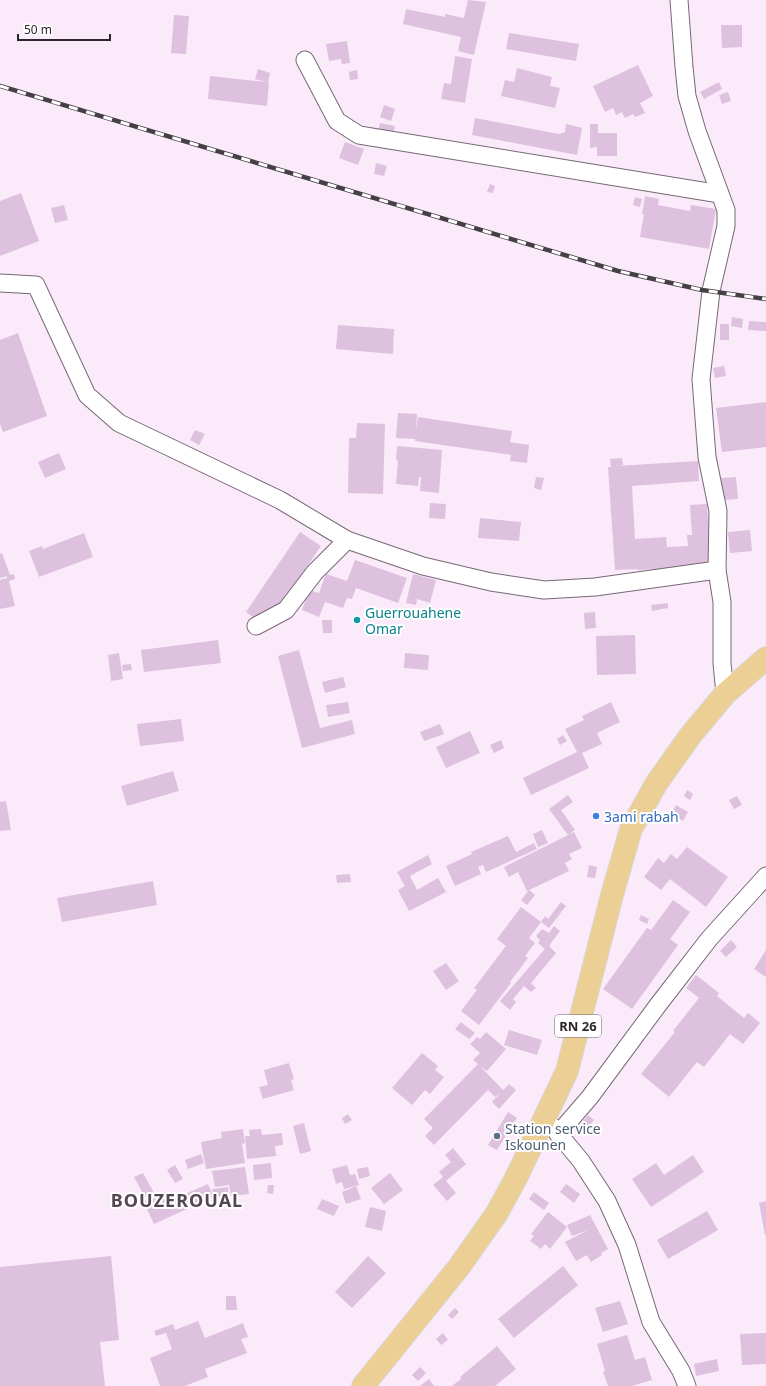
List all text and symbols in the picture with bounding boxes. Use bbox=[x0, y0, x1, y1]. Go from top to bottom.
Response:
scale bar bbox=[18, 16, 110, 42]
text: 50 m bbox=[24, 21, 52, 38]
place label: Guerrouahene Omar bbox=[365, 603, 461, 638]
marker: Guerrouahene Omar bbox=[352, 615, 362, 625]
place label: 3ami rabah bbox=[604, 807, 679, 826]
marker: 3ami rabah bbox=[591, 811, 601, 821]
road number: RN 26 bbox=[555, 1015, 601, 1037]
place label: Station service Iskounen bbox=[505, 1119, 601, 1154]
marker: Station service Iskounen bbox=[492, 1131, 502, 1141]
district label: BOUZEROUAL bbox=[111, 1188, 243, 1212]

